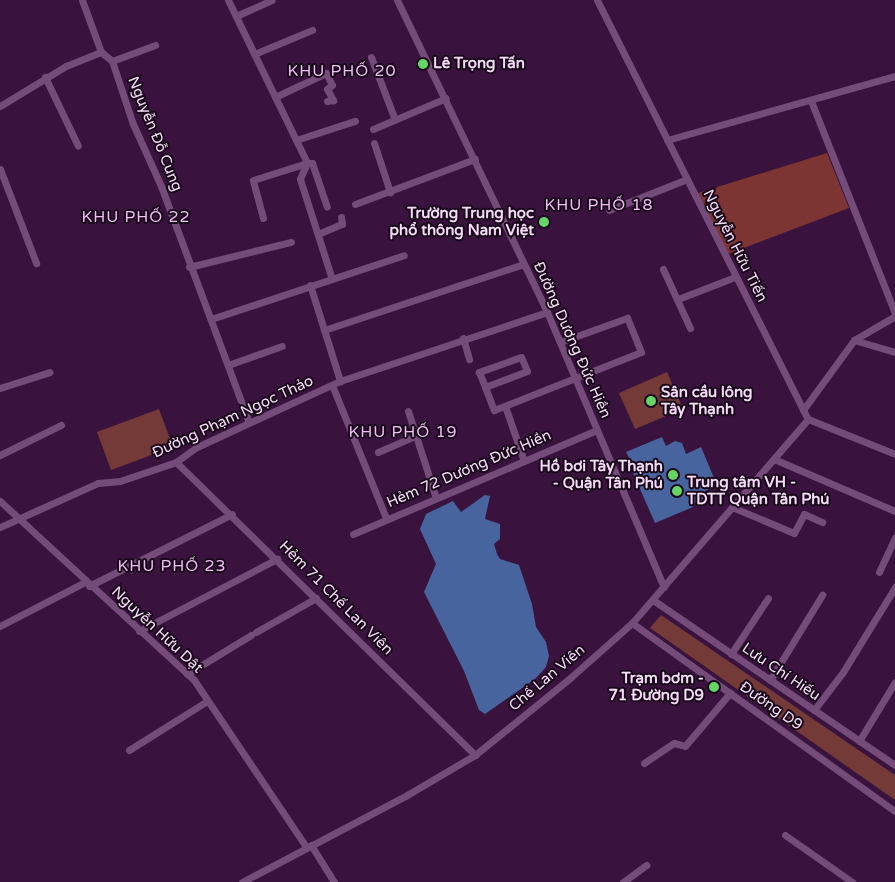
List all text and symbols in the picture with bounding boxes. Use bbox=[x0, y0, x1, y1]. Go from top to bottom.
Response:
place label: Lê Trọng Tấn bbox=[433, 55, 525, 73]
marker: Lê Trọng Tấn bbox=[417, 58, 429, 70]
district label: KHU PHỐ 20 bbox=[286, 61, 398, 81]
street label: Nguyễn Đỗ Cung bbox=[124, 74, 186, 194]
street label: Nguyễn Hữu Tiến bbox=[699, 187, 771, 305]
district label: KHU PHỐ 18 bbox=[543, 195, 655, 215]
place label: Trường Trung học phổ thông Nam Việt bbox=[390, 204, 534, 239]
district label: KHU PHỐ 22 bbox=[80, 207, 192, 227]
marker: Trường Trung học phổ thông Nam Việt bbox=[538, 216, 550, 228]
street label: Đường Dương Đức Hiền bbox=[529, 259, 615, 421]
street label: Đường Phạm Ngọc Thảo bbox=[150, 372, 316, 462]
place label: Sân cầu lông Tây Thạnh bbox=[661, 383, 753, 418]
marker: Sân cầu lông Tây Thạnh bbox=[645, 395, 657, 407]
district label: KHU PHỐ 19 bbox=[347, 422, 459, 442]
street label: Hẻm 72 Dương Đức Hiền bbox=[384, 426, 554, 512]
place label: Hồ bơi Tây Thạnh - Quận Tân Phú bbox=[540, 457, 663, 492]
marker: Hồ bơi Tây Thạnh - Quận Tân Phú bbox=[667, 469, 679, 481]
place label: Trung tâm VH - TDTT Quận Tân Phú bbox=[687, 473, 829, 508]
marker: Trung tâm VH - TDTT Quận Tân Phú bbox=[671, 485, 683, 497]
street label: Hẻm 71 Chế Lan Viên bbox=[275, 537, 397, 659]
district label: KHU PHỐ 23 bbox=[116, 556, 228, 576]
street label: Nguyễn Hữu Dật bbox=[108, 583, 206, 677]
street label: Lưu Chí Hiếu bbox=[738, 639, 824, 705]
street label: Chế Lan Viên bbox=[505, 641, 589, 715]
place label: Trạm bơm - 71 Đường D9 bbox=[608, 669, 704, 704]
street label: Đường D9 bbox=[736, 678, 806, 734]
marker: Trạm bơm - 71 Đường D9 bbox=[708, 681, 720, 693]

